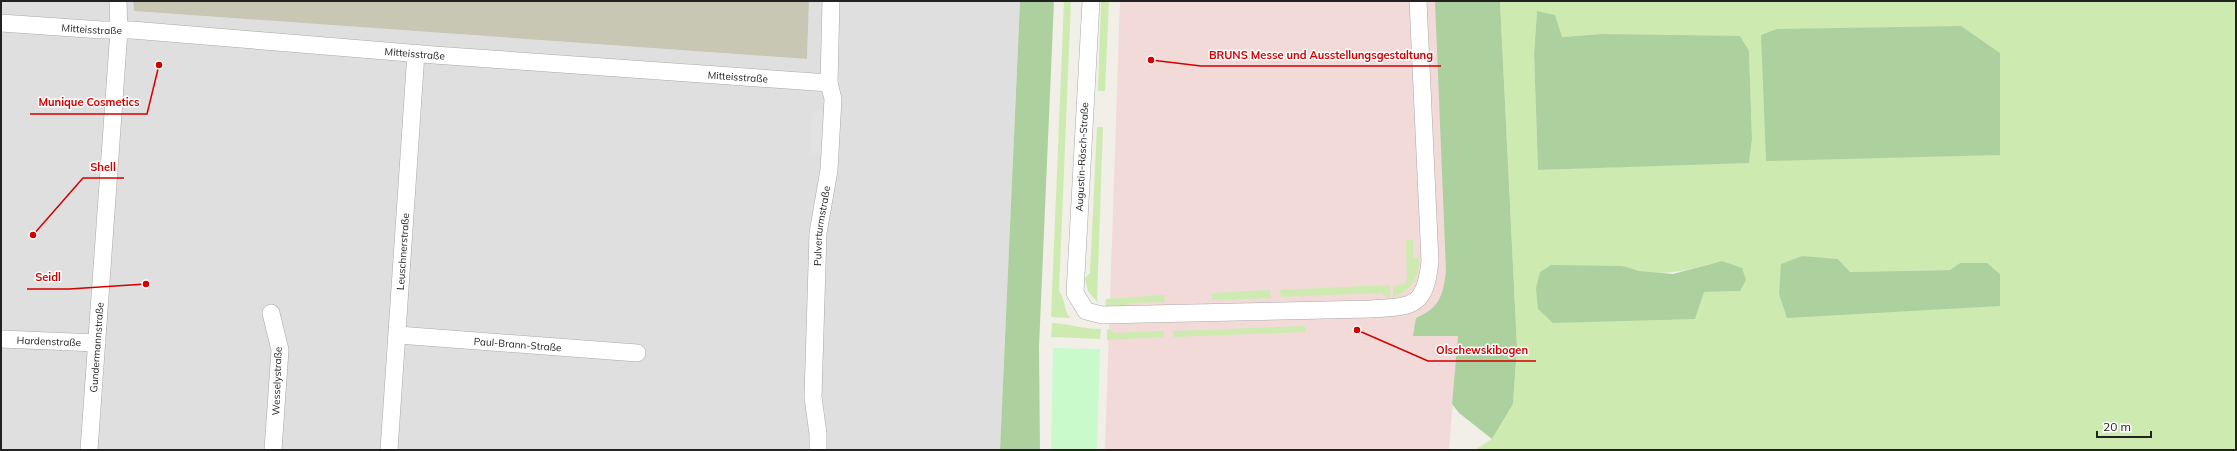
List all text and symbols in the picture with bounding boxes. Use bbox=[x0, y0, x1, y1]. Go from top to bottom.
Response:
street label: Mitteisstraße bbox=[61, 21, 122, 37]
callout: BRUNS Messe und Ausstellungsgestaltung bbox=[1201, 43, 1441, 66]
street label: Mitteisstraße bbox=[384, 44, 445, 62]
text: BRUNS Messe und Ausstellungsgestaltung bbox=[1209, 48, 1433, 62]
street label: Mitteisstraße bbox=[707, 68, 769, 85]
callout: Munique Cosmetics bbox=[30, 91, 147, 114]
text: Munique Cosmetics bbox=[38, 95, 140, 109]
street label: Augustin-Rösch-Straße bbox=[1073, 102, 1091, 212]
callout: Shell bbox=[83, 155, 124, 178]
text: Shell bbox=[90, 160, 116, 174]
street label: Pulverturmstraße bbox=[811, 185, 833, 266]
street label: Leuschnerstraße bbox=[393, 213, 412, 290]
callout: Seidl bbox=[27, 266, 69, 289]
text: Seidl bbox=[35, 270, 61, 284]
street label: Gundermannstraße bbox=[87, 302, 106, 393]
street label: Hardenstraße bbox=[17, 333, 81, 349]
street label: Paul-Brann-Straße bbox=[473, 334, 562, 354]
callout: Olschewskibogen bbox=[1428, 338, 1536, 361]
text: Olschewskibogen bbox=[1436, 343, 1528, 357]
street label: Wesselystraße bbox=[269, 346, 285, 416]
scale bar bbox=[2097, 413, 2151, 439]
text: 20 m bbox=[2103, 419, 2131, 434]

